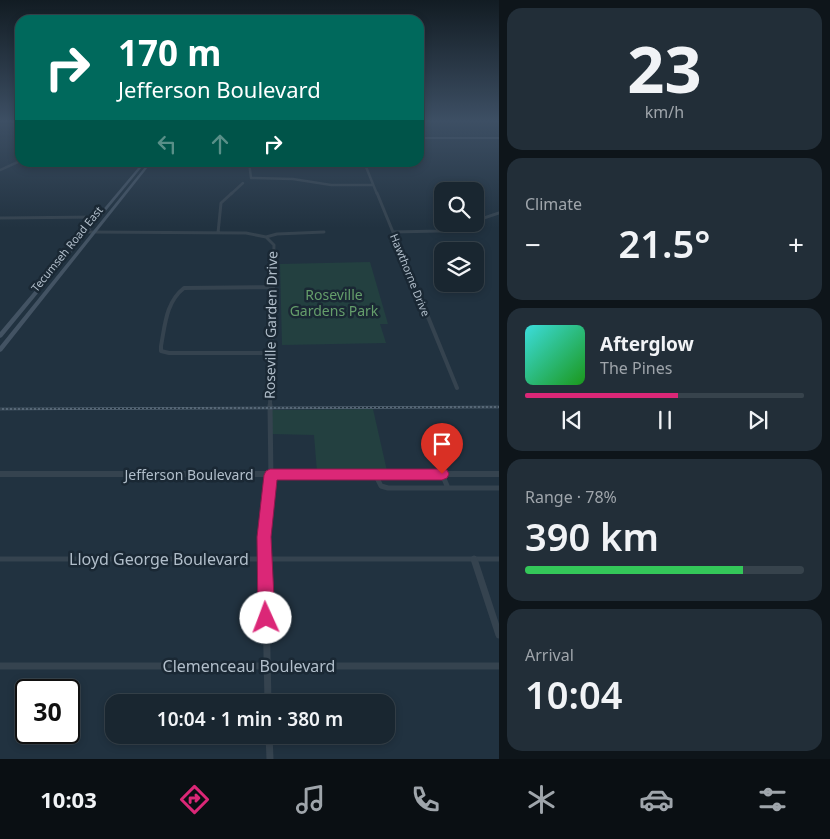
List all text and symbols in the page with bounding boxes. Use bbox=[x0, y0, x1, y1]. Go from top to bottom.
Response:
text: 23 bbox=[627, 24, 702, 112]
text: 170 m bbox=[118, 29, 221, 76]
icon: right bbox=[35, 35, 100, 100]
text: Jefferson Boulevard bbox=[118, 74, 321, 104]
text: km/h bbox=[645, 101, 684, 123]
icon: left bbox=[153, 130, 181, 158]
icon: ahead bbox=[206, 130, 234, 158]
icon: right bbox=[259, 130, 287, 158]
map controls bbox=[434, 182, 484, 292]
button: search bbox=[434, 182, 484, 232]
text: Climate bbox=[525, 193, 582, 215]
street label: Tecumseh Road East bbox=[27, 203, 106, 295]
text: 21.5° bbox=[619, 217, 710, 269]
text: − bbox=[525, 225, 541, 263]
text: + bbox=[788, 225, 804, 263]
street label: Hawthorne Drive bbox=[387, 231, 434, 318]
button: layers bbox=[434, 242, 484, 292]
street label: Roseville Garden Drive bbox=[260, 251, 281, 399]
park label: Roseville Gardens Park bbox=[290, 285, 379, 320]
text: Afterglow bbox=[600, 331, 694, 357]
text: The Pines bbox=[600, 357, 672, 379]
icon: previous bbox=[558, 406, 586, 434]
icon: pause bbox=[651, 406, 679, 434]
icon: next bbox=[744, 406, 772, 434]
pin bbox=[421, 423, 463, 474]
icon: arrive bbox=[428, 430, 456, 458]
street label: Jefferson Boulevard bbox=[122, 465, 254, 484]
text: Range · 78% bbox=[525, 486, 617, 508]
text: 390 km bbox=[525, 510, 659, 562]
street label: Lloyd George Boulevard bbox=[69, 548, 249, 570]
position arrow bbox=[239, 591, 291, 643]
text: Arrival bbox=[525, 644, 574, 666]
street label: Clemenceau Boulevard bbox=[163, 655, 335, 677]
text: 10:04 bbox=[525, 668, 622, 720]
speed limit sign: 30 bbox=[15, 679, 80, 744]
text: 10:04 · 1 min · 380 m bbox=[157, 706, 343, 732]
icon: directions bbox=[177, 782, 212, 817]
icon: music bbox=[293, 782, 328, 817]
icon: phone bbox=[408, 782, 443, 817]
icon: climate bbox=[524, 782, 559, 817]
icon: car bbox=[639, 782, 674, 817]
icon: filters bbox=[755, 782, 790, 817]
text: 10:03 bbox=[40, 784, 97, 814]

